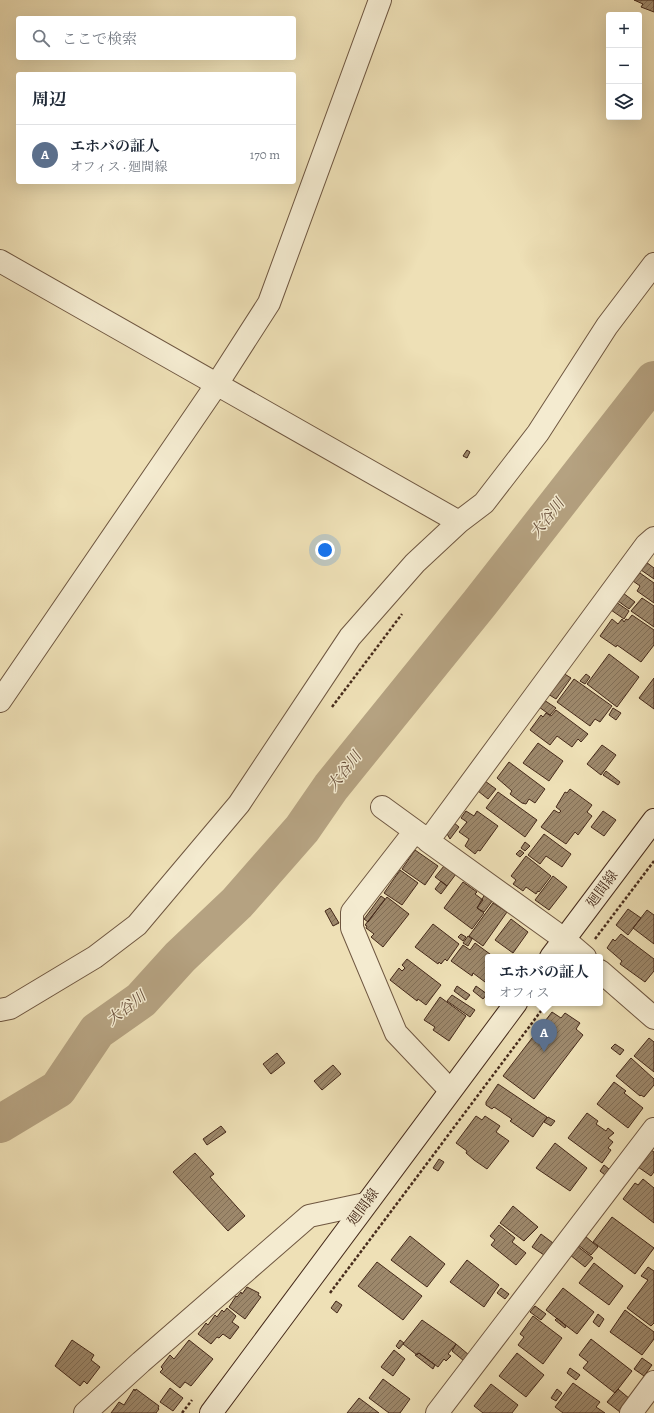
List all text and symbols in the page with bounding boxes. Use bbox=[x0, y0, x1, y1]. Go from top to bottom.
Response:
map controls bbox=[606, 12, 642, 120]
button: + bbox=[606, 12, 642, 48]
search box bbox=[16, 16, 296, 60]
icon: search bbox=[30, 27, 52, 49]
text: ここで検索 bbox=[62, 29, 137, 49]
button: − bbox=[606, 48, 642, 84]
button: layers bbox=[606, 84, 642, 120]
text: 周辺 bbox=[32, 88, 66, 111]
text: エホバの証人 bbox=[70, 136, 160, 156]
text: A bbox=[41, 146, 49, 163]
text: 170 m bbox=[250, 146, 280, 163]
text: オフィス · 廻間線 bbox=[70, 158, 167, 175]
water label: 大谷川 bbox=[525, 493, 570, 542]
your location bbox=[315, 540, 335, 560]
water label: 大谷川 bbox=[322, 746, 367, 795]
street label: 廻間線 bbox=[582, 867, 622, 911]
popup bbox=[485, 954, 603, 1006]
text: エホバの証人 bbox=[499, 962, 589, 982]
text: オフィス bbox=[499, 984, 550, 1001]
water label: 大谷川 bbox=[102, 985, 151, 1030]
pin: A bbox=[531, 1019, 557, 1052]
street label: 廻間線 bbox=[343, 1185, 383, 1229]

